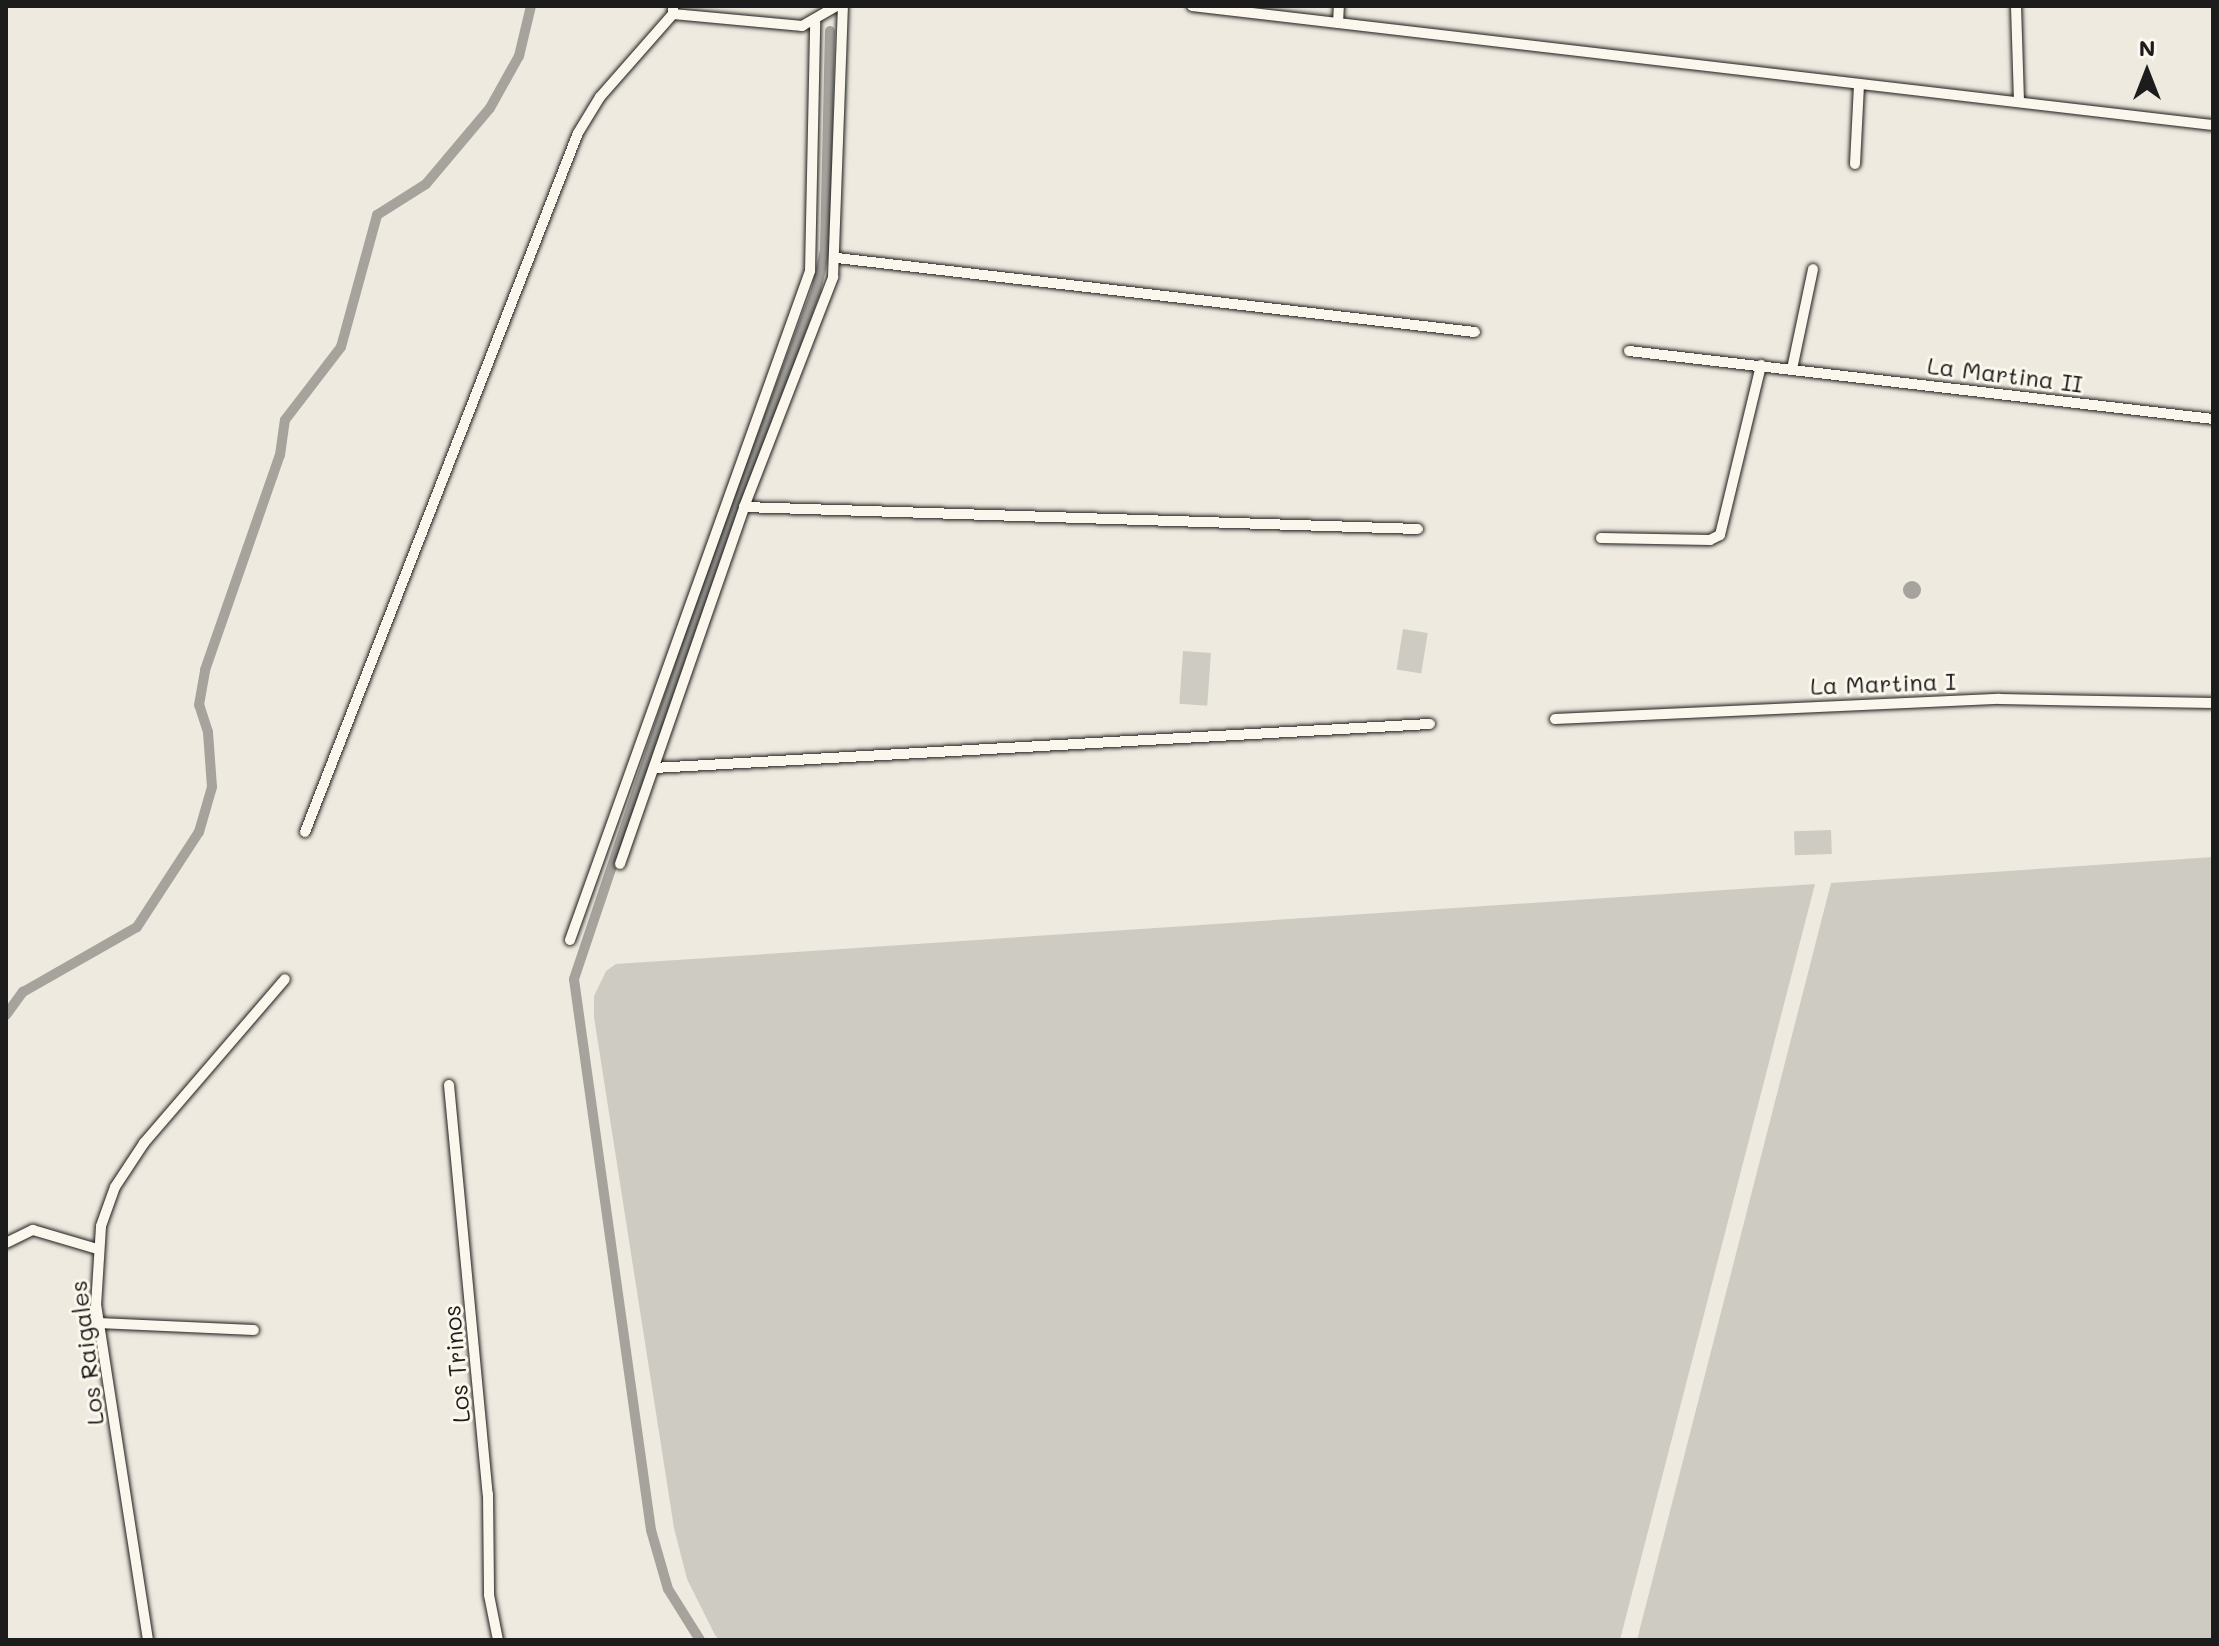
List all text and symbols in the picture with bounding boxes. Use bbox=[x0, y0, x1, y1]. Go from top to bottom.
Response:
north arrow bbox=[2107, 32, 2187, 112]
text: N bbox=[2139, 33, 2155, 62]
street label: La Martina II bbox=[1926, 350, 2084, 398]
street label: La Martina I bbox=[1810, 666, 1956, 700]
street label: Los Raigales bbox=[63, 1279, 109, 1427]
street label: Los Trinos bbox=[437, 1304, 475, 1424]

